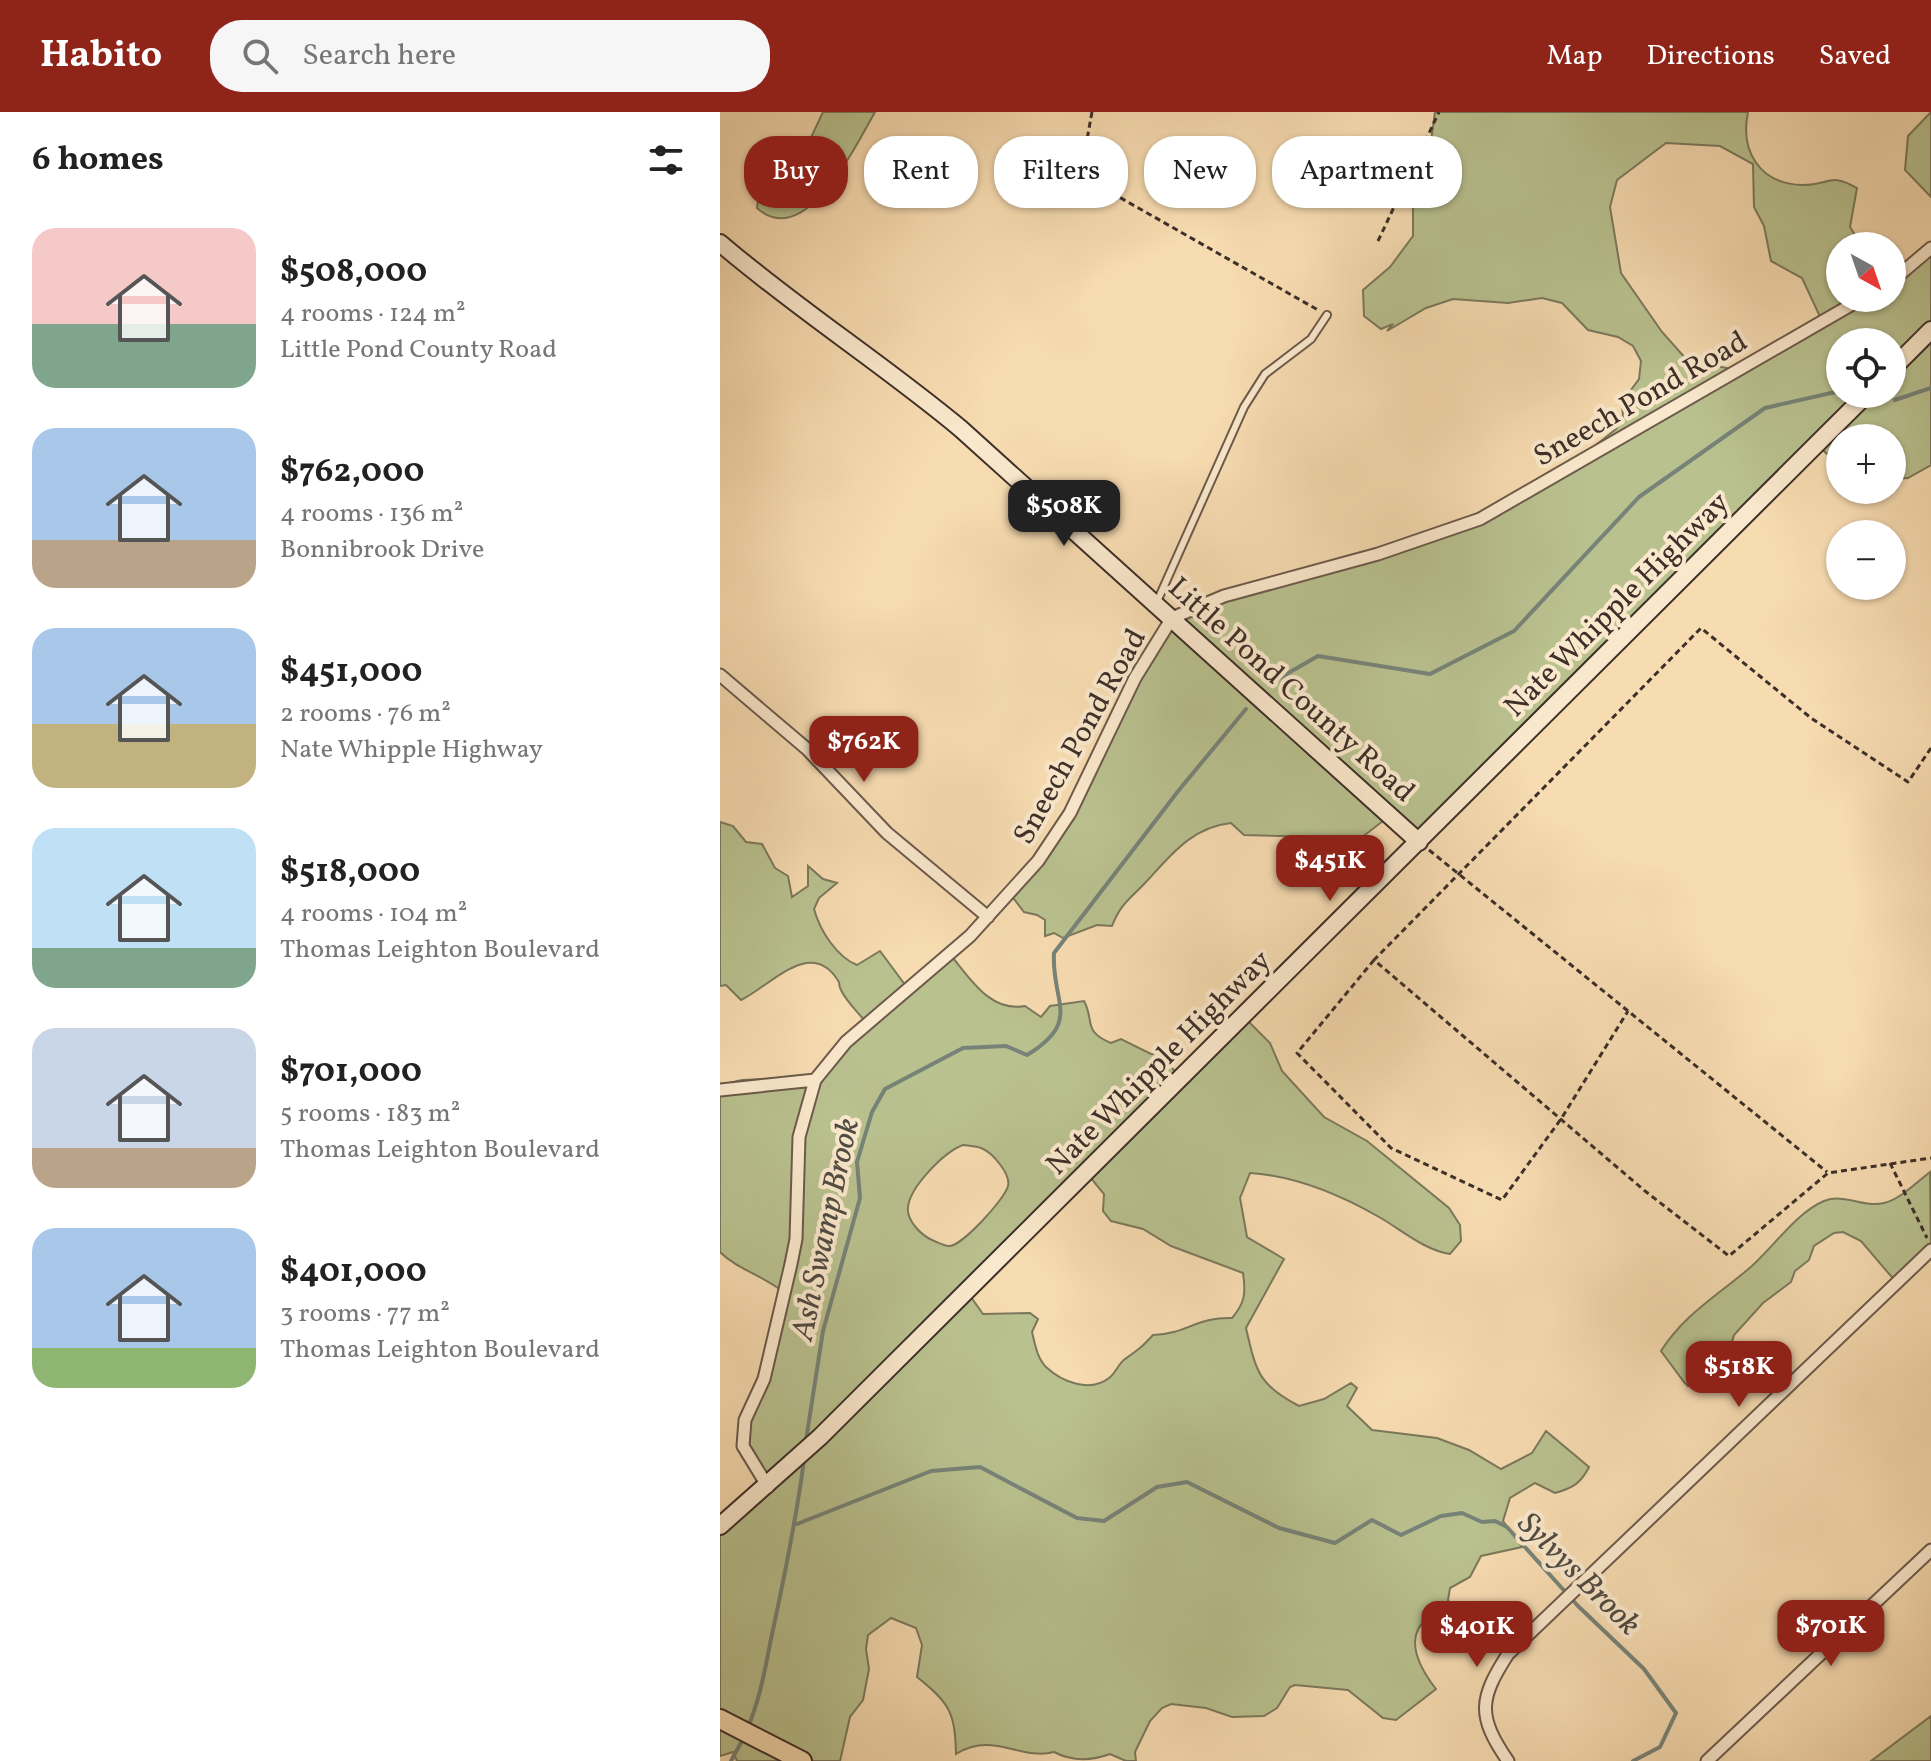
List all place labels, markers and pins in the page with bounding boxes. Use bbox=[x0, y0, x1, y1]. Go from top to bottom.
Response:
pin: $508K bbox=[1008, 480, 1120, 548]
pin: $762K bbox=[808, 716, 920, 784]
pin: $451K bbox=[1274, 835, 1386, 903]
pin: $518K bbox=[1683, 1341, 1795, 1409]
pin: $701K bbox=[1775, 1600, 1887, 1668]
pin: $401K bbox=[1421, 1601, 1533, 1669]

